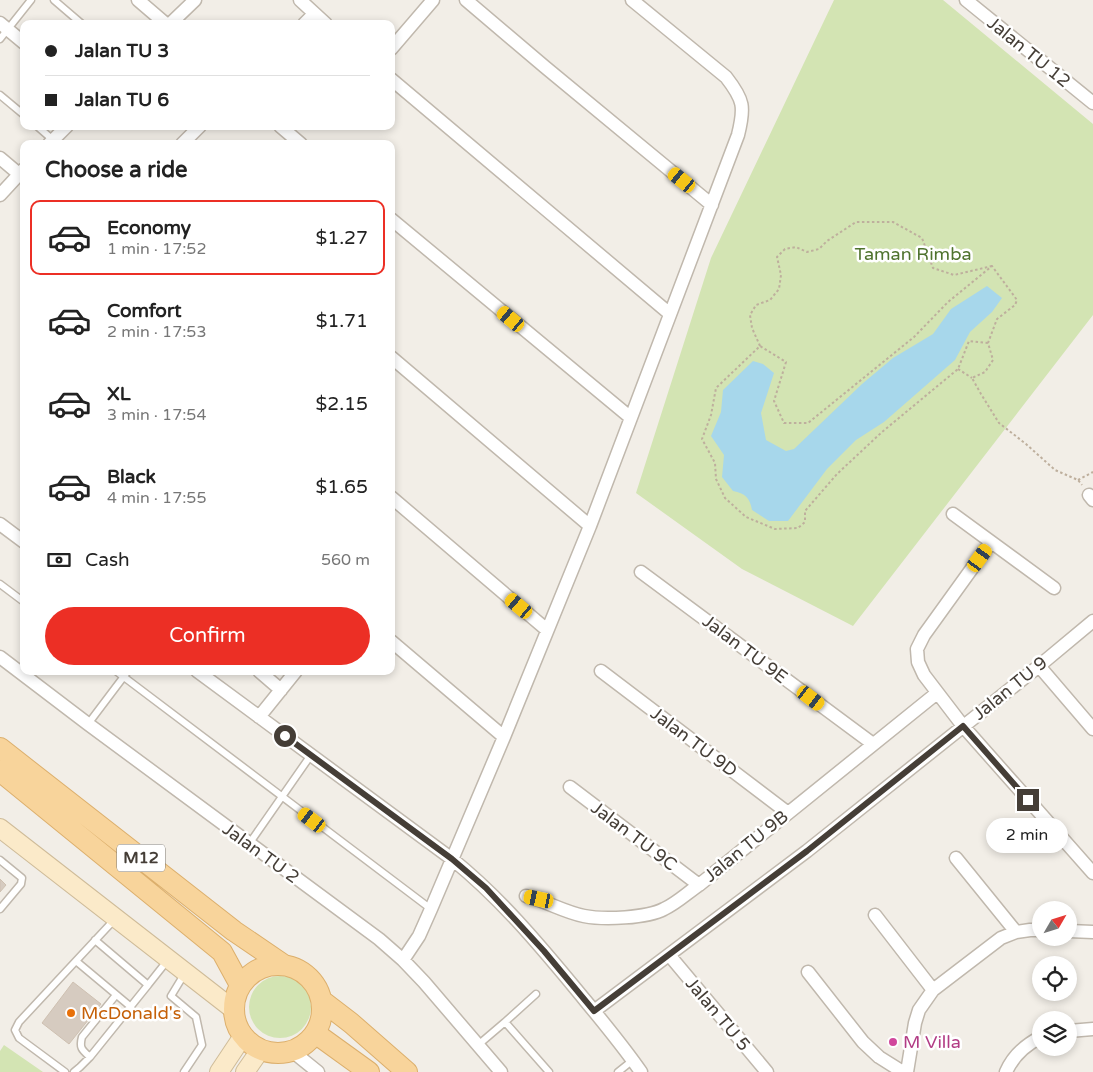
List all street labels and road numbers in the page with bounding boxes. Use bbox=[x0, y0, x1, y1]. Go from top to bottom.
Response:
street label: Jalan TU 12 bbox=[983, 12, 1075, 92]
street label: Jalan TU 9E bbox=[698, 610, 792, 688]
street label: Jalan TU 9 bbox=[968, 651, 1052, 725]
street label: Jalan TU 9D bbox=[646, 702, 742, 782]
street label: Jalan TU 9C bbox=[587, 797, 681, 875]
street label: Jalan TU 9B bbox=[700, 805, 792, 887]
street label: Jalan TU 2 bbox=[218, 818, 304, 888]
road number: M12 bbox=[117, 844, 165, 871]
street label: Jalan TU 5 bbox=[681, 973, 755, 1055]

